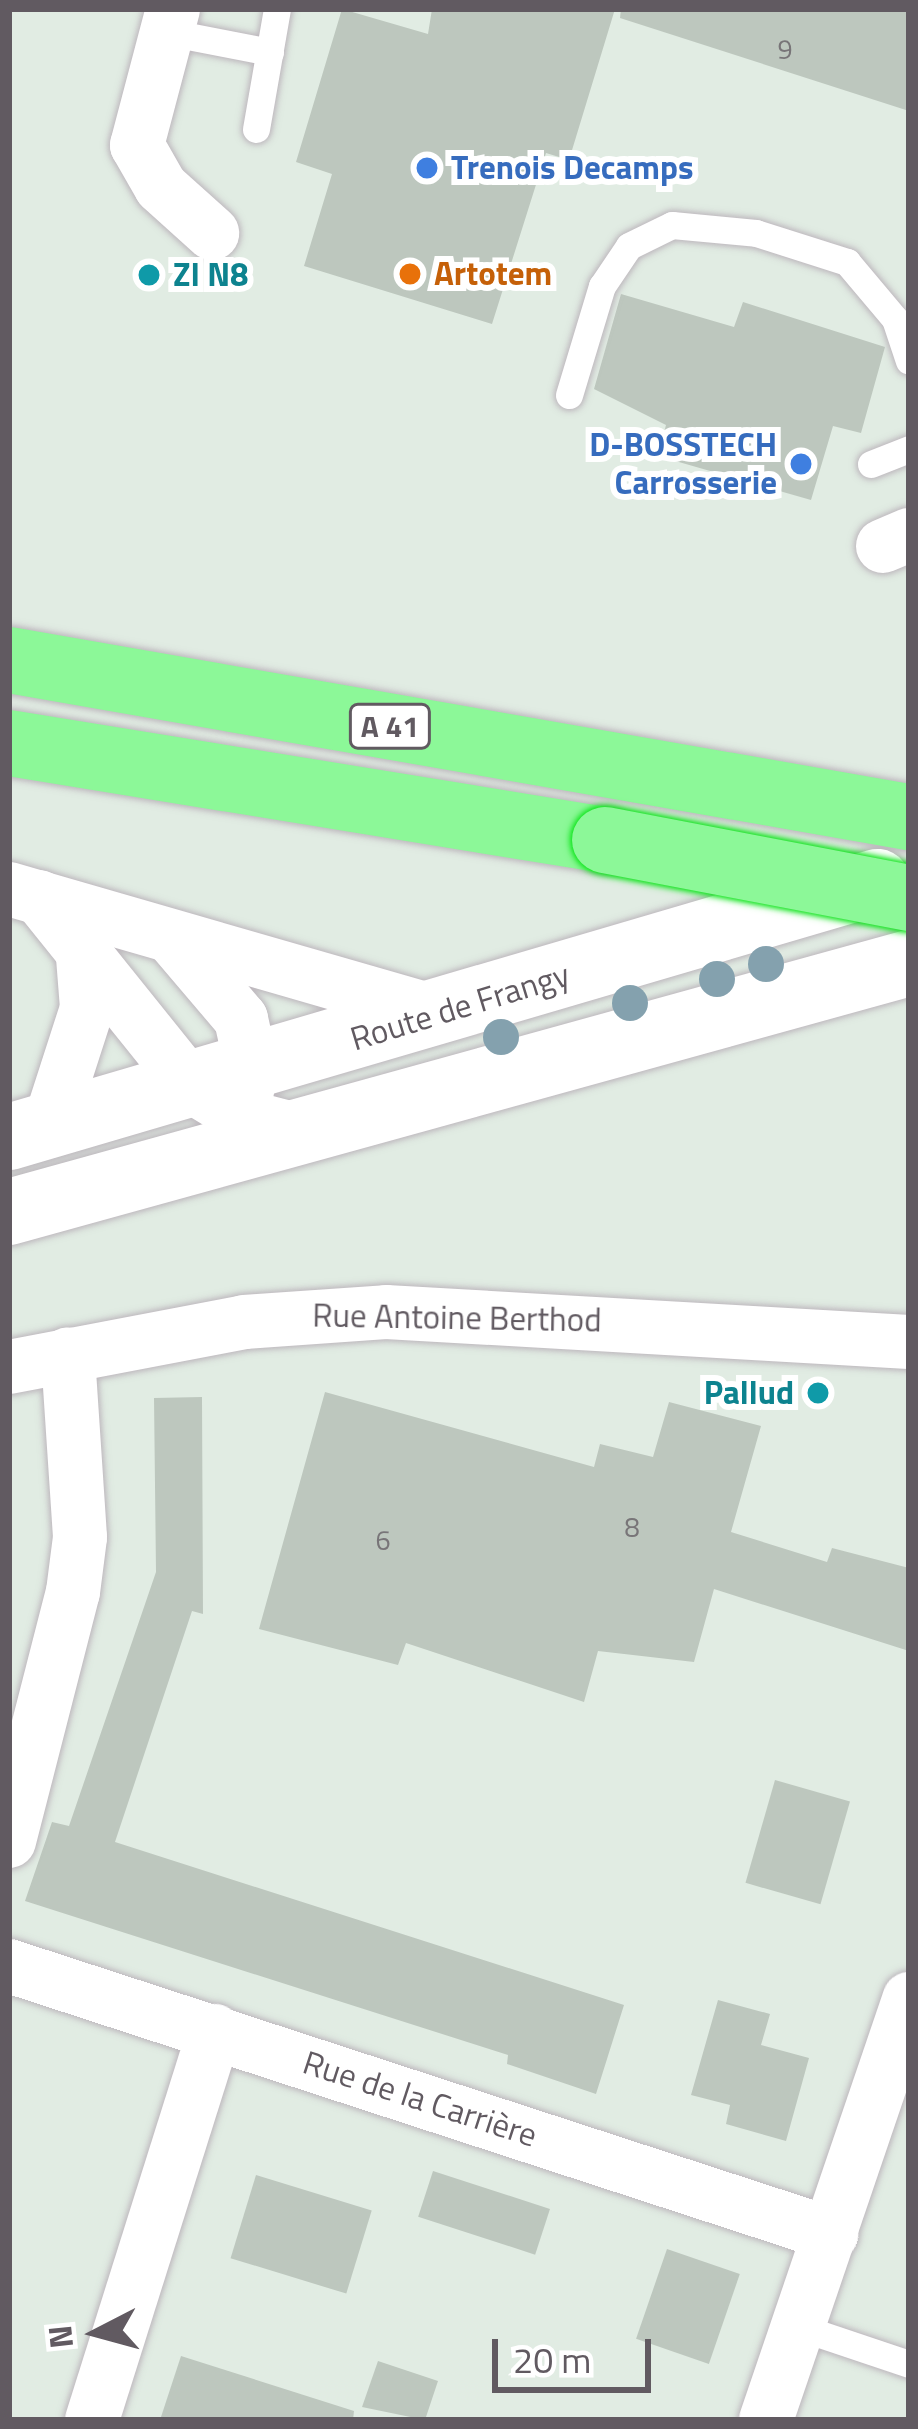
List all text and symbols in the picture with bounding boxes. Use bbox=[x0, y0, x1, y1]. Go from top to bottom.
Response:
house number: 9 bbox=[777, 33, 793, 65]
place label: Trenois Decamps bbox=[451, 148, 694, 188]
marker: Trenois Decamps bbox=[414, 155, 440, 181]
place label: Artotem bbox=[434, 254, 552, 294]
place label: ZI N8 bbox=[173, 255, 249, 295]
marker: Artotem bbox=[397, 261, 423, 287]
marker: ZI N8 bbox=[136, 262, 162, 288]
place label: D-BOSSTECH Carrosserie bbox=[589, 425, 777, 503]
marker: D-BOSSTECH Carrosserie bbox=[788, 451, 814, 477]
road number: A 41 bbox=[348, 702, 432, 750]
street label: Route de Frangy bbox=[346, 955, 574, 1059]
street label: Rue Antoine Berthod bbox=[312, 1296, 602, 1340]
place label: Pallud bbox=[704, 1373, 794, 1413]
marker: Pallud bbox=[805, 1380, 831, 1406]
house number: 8 bbox=[624, 1511, 640, 1543]
house number: 6 bbox=[375, 1524, 391, 1556]
street label: Rue de la Carrière bbox=[298, 2043, 542, 2155]
north arrow bbox=[36, 2273, 156, 2393]
scale bar bbox=[498, 2315, 657, 2389]
text: N bbox=[34, 2323, 86, 2351]
text: 20 m bbox=[513, 2332, 591, 2387]

